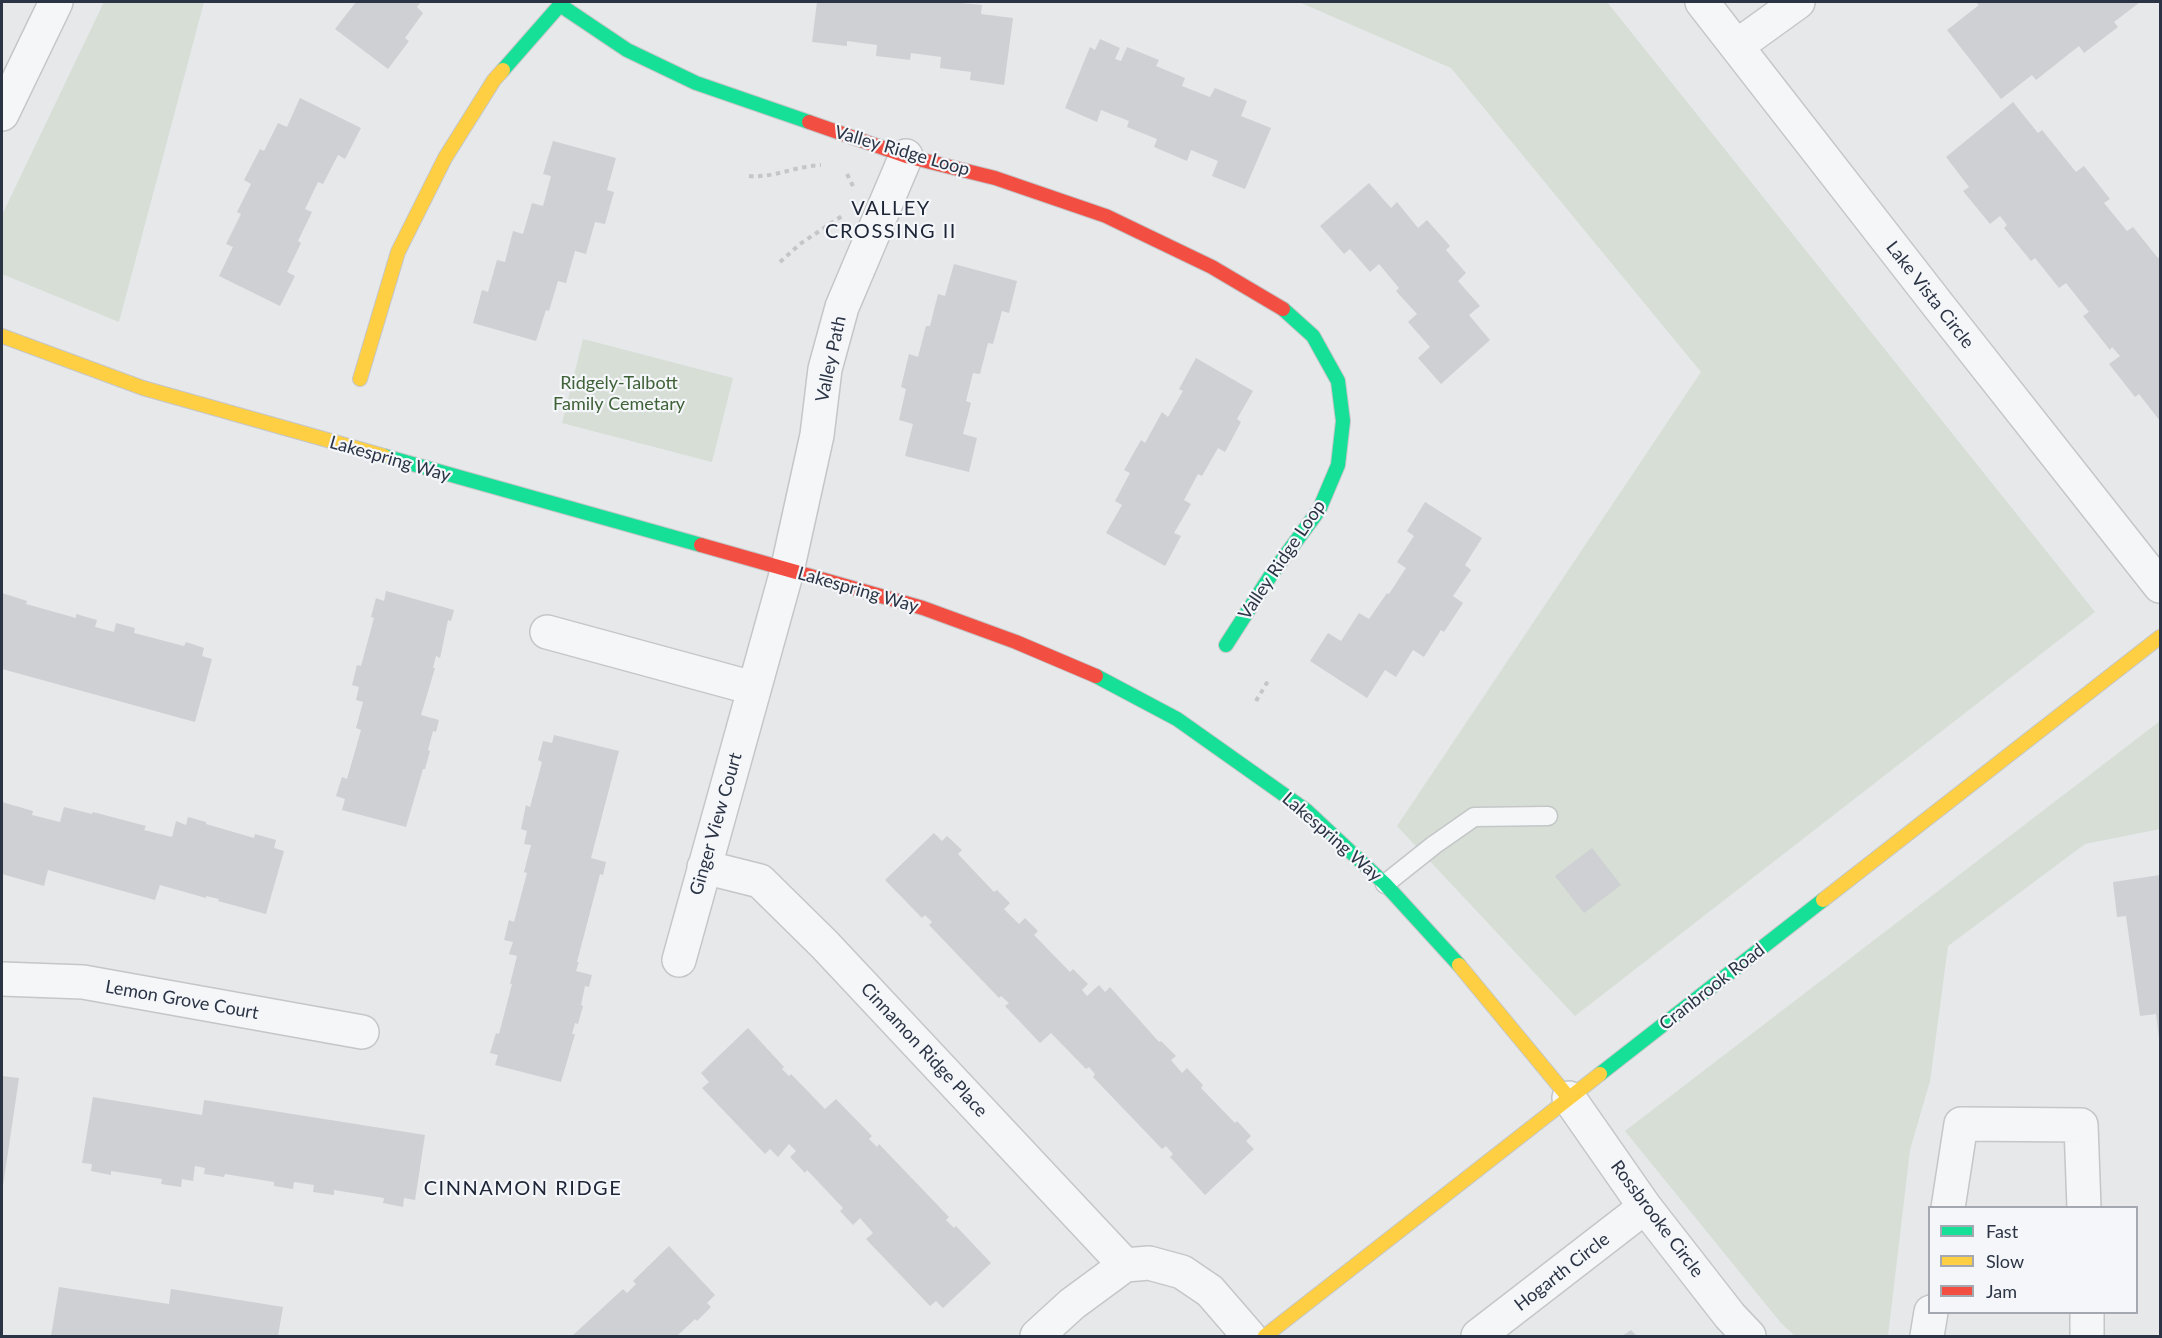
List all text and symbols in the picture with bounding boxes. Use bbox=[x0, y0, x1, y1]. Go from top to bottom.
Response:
street label: Valley Ridge Loop bbox=[832, 121, 972, 181]
district label: VALLEY CROSSING II bbox=[825, 197, 957, 244]
street label: Lake Vista Circle bbox=[1881, 237, 1979, 353]
street label: Valley Path bbox=[811, 314, 851, 404]
park label: Ridgely-Talbott Family Cemetary bbox=[553, 372, 685, 415]
street label: Lakespring Way bbox=[327, 431, 453, 487]
street label: Valley Ridge Loop bbox=[1234, 496, 1330, 624]
street label: Lakespring Way bbox=[795, 562, 921, 618]
street label: Ginger View Court bbox=[685, 750, 747, 898]
street label: Lakespring Way bbox=[1278, 788, 1386, 886]
street label: Cranbrook Road bbox=[1655, 939, 1769, 1035]
street label: Lemon Grove Court bbox=[104, 976, 260, 1024]
street label: Cinnamon Ridge Place bbox=[856, 978, 992, 1122]
street label: Rossbrooke Circle bbox=[1606, 1156, 1708, 1282]
district label: CINNAMON RIDGE bbox=[424, 1177, 622, 1201]
legend bbox=[1928, 1206, 2138, 1314]
text: Fast bbox=[1986, 1220, 2018, 1242]
street label: Hogarth Circle bbox=[1510, 1228, 1614, 1316]
text: Slow bbox=[1986, 1250, 2024, 1272]
text: Jam bbox=[1986, 1280, 2017, 1302]

